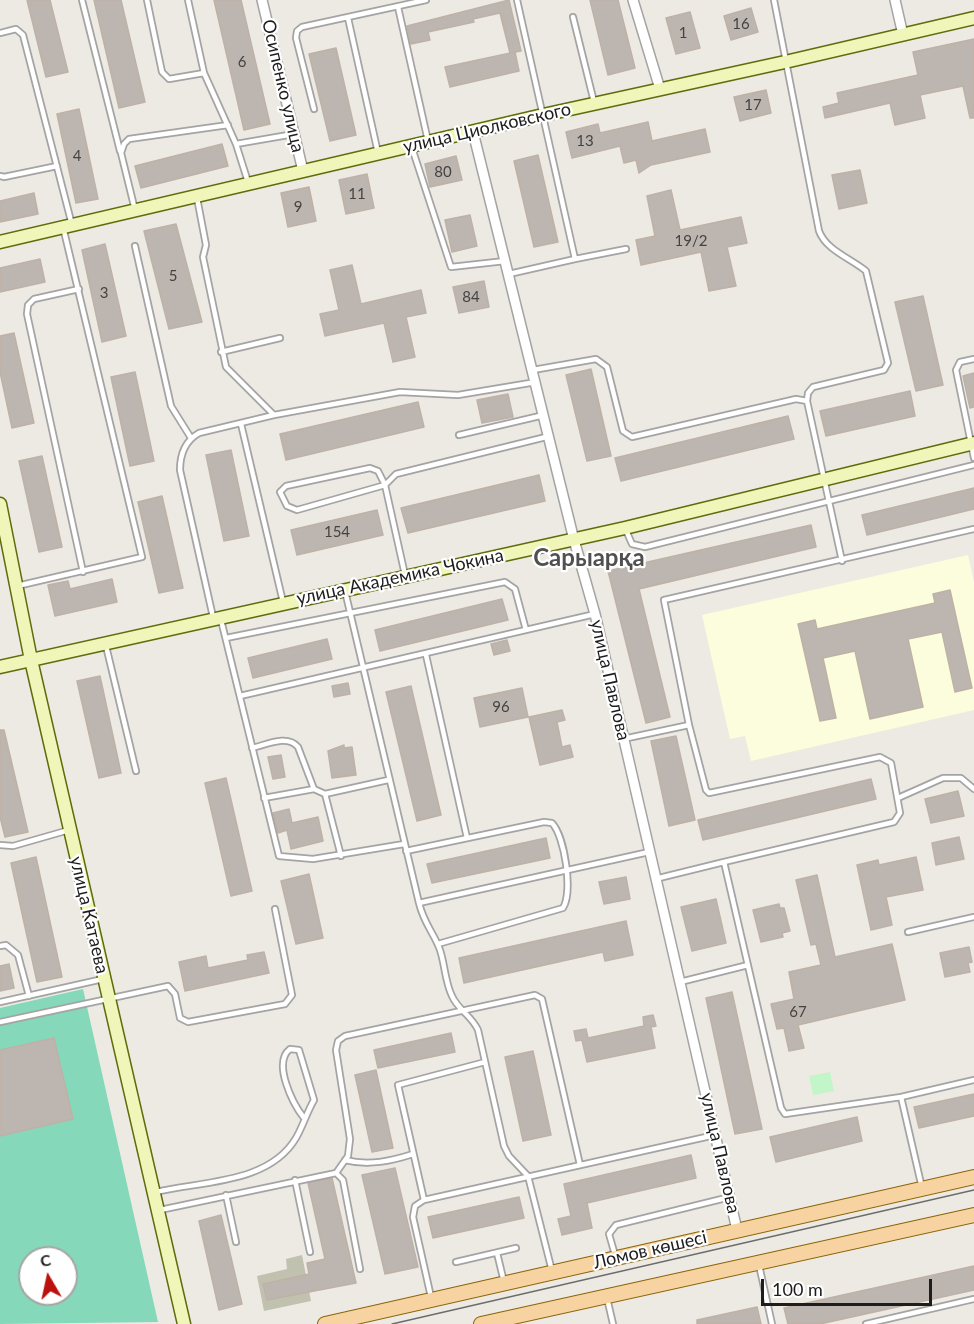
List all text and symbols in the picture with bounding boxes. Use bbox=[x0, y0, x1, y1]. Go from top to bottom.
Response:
house number: 16 bbox=[732, 15, 750, 33]
street label: Осипенко улица bbox=[257, 17, 309, 155]
house number: 1 bbox=[679, 24, 687, 42]
house number: 6 bbox=[238, 53, 246, 71]
house number: 17 bbox=[744, 96, 762, 114]
street label: улица Циолковского bbox=[401, 98, 573, 158]
house number: 13 bbox=[576, 132, 594, 150]
house number: 4 bbox=[73, 147, 81, 165]
house number: 80 bbox=[434, 163, 452, 181]
house number: 11 bbox=[348, 185, 366, 203]
house number: 9 bbox=[294, 198, 302, 216]
house number: 19/2 bbox=[675, 232, 707, 250]
house number: 5 bbox=[169, 267, 177, 285]
house number: 3 bbox=[100, 284, 108, 302]
house number: 84 bbox=[462, 288, 480, 306]
house number: 154 bbox=[324, 523, 350, 541]
street label: улица Академика Чокина bbox=[294, 544, 506, 610]
district label: Сарыарқа bbox=[533, 544, 645, 572]
street label: улица Павлова bbox=[586, 618, 634, 742]
house number: 96 bbox=[492, 698, 510, 716]
street label: улица Катаева bbox=[65, 854, 113, 976]
house number: 67 bbox=[789, 1003, 807, 1021]
street label: улица Павлова bbox=[696, 1091, 744, 1215]
street label: Ломов көшесі bbox=[591, 1226, 709, 1274]
north arrow bbox=[18, 1246, 78, 1306]
text: С bbox=[39, 1249, 52, 1270]
scale bar bbox=[764, 1267, 935, 1305]
text: 100 m bbox=[772, 1278, 823, 1300]

